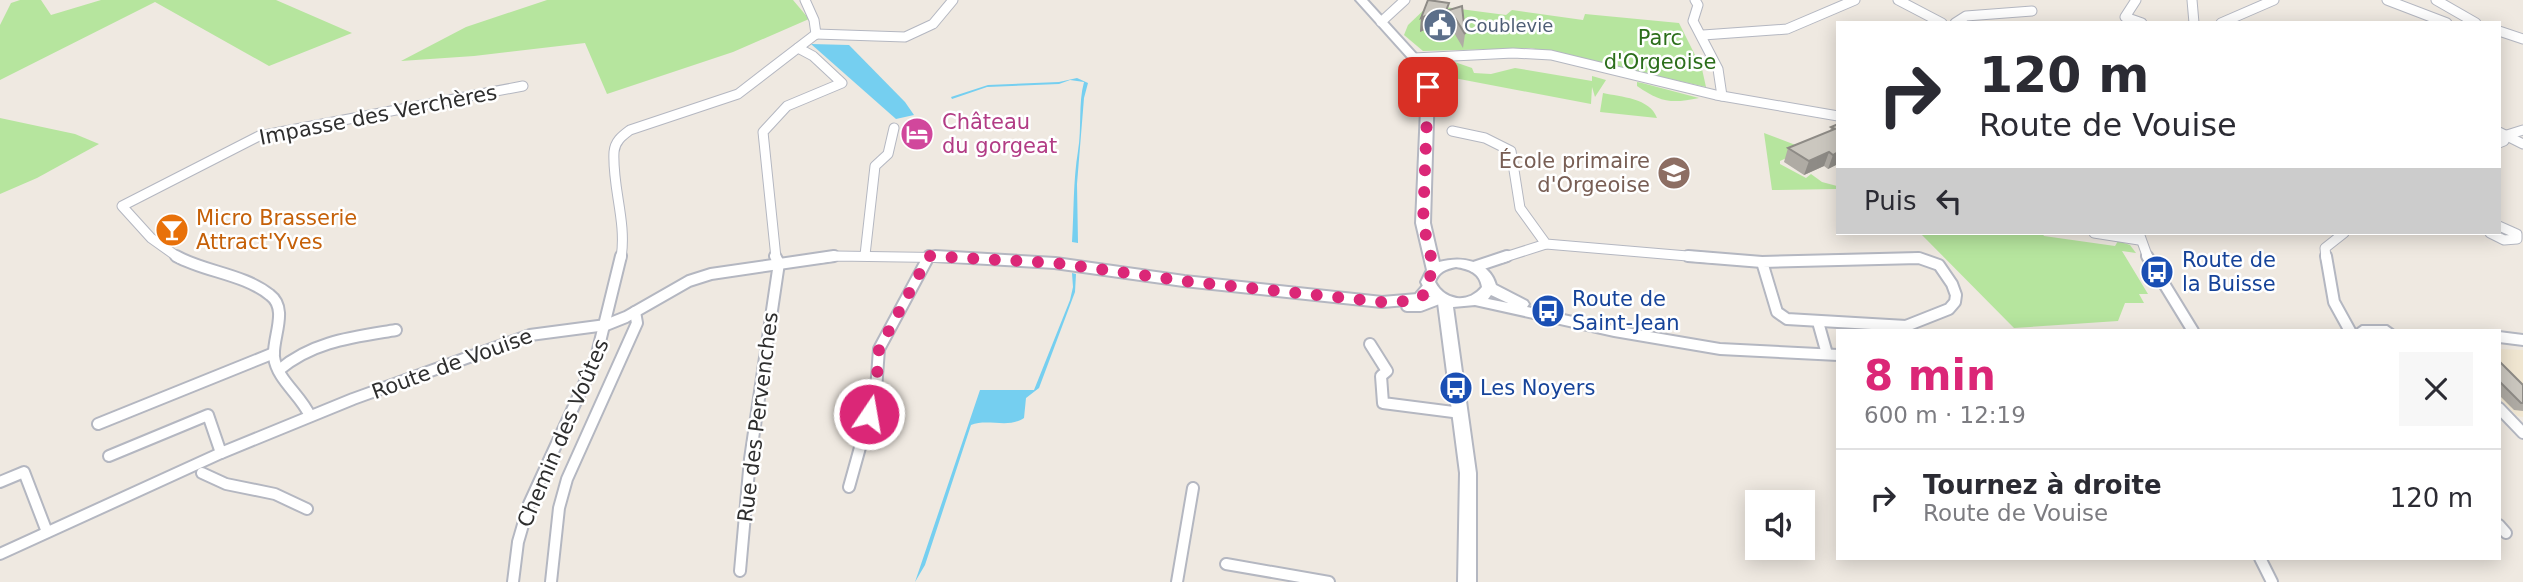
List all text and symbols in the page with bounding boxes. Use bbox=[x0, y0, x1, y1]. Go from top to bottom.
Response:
public building icon: Coublevie bbox=[1421, 6, 1459, 44]
place label: Coublevie bbox=[1464, 15, 1553, 36]
park label: Parc d'Orgeoise bbox=[1604, 26, 1716, 74]
text: 120 m bbox=[1979, 47, 2149, 104]
icon: right bbox=[1864, 49, 1955, 140]
pin bbox=[1398, 57, 1458, 117]
icon: arrive bbox=[1409, 68, 1447, 106]
street label: Impasse des Verchères bbox=[257, 80, 499, 150]
text: Route de Vouise bbox=[1979, 106, 2237, 144]
place label: Château du gorgeat bbox=[942, 110, 1057, 158]
hotel icon: Château du gorgeat bbox=[898, 115, 936, 153]
place label: École primaire d'Orgeoise bbox=[1499, 148, 1650, 197]
school or university icon: École primaire d'Orgeoise bbox=[1655, 154, 1693, 192]
icon: left bbox=[1930, 182, 1968, 220]
text: Puis bbox=[1864, 186, 1916, 216]
place label: Micro Brasserie Attract'Yves bbox=[196, 206, 357, 254]
bar icon: Micro Brasserie Attract'Yves bbox=[153, 211, 191, 249]
place label: Route de la Buisse bbox=[2182, 248, 2276, 296]
bus stop icon: Route de la Buisse bbox=[2138, 253, 2176, 291]
place label: Route de Saint-Jean bbox=[1572, 287, 1680, 335]
bus stop icon: Route de Saint-Jean bbox=[1529, 292, 1567, 330]
street label: Rue des Pervenches bbox=[733, 311, 783, 523]
street label: Route de Vouise bbox=[368, 324, 536, 404]
street label: Chemin des Voûtes bbox=[512, 335, 614, 531]
text: 8 min bbox=[1864, 351, 1996, 400]
button: close bbox=[2399, 352, 2473, 426]
bus stop icon: Les Noyers bbox=[1437, 369, 1475, 407]
place label: Les Noyers bbox=[1480, 376, 1595, 400]
position arrow bbox=[832, 377, 906, 451]
text: 600 m · 12:19 bbox=[1864, 402, 2026, 428]
text: Tournez à droite bbox=[1923, 470, 2162, 500]
icon: right bbox=[1864, 479, 1902, 517]
text: 120 m bbox=[2390, 483, 2473, 513]
map controls bbox=[1745, 490, 1815, 560]
button: sound bbox=[1745, 490, 1815, 560]
text: Route de Vouise bbox=[1923, 500, 2108, 526]

